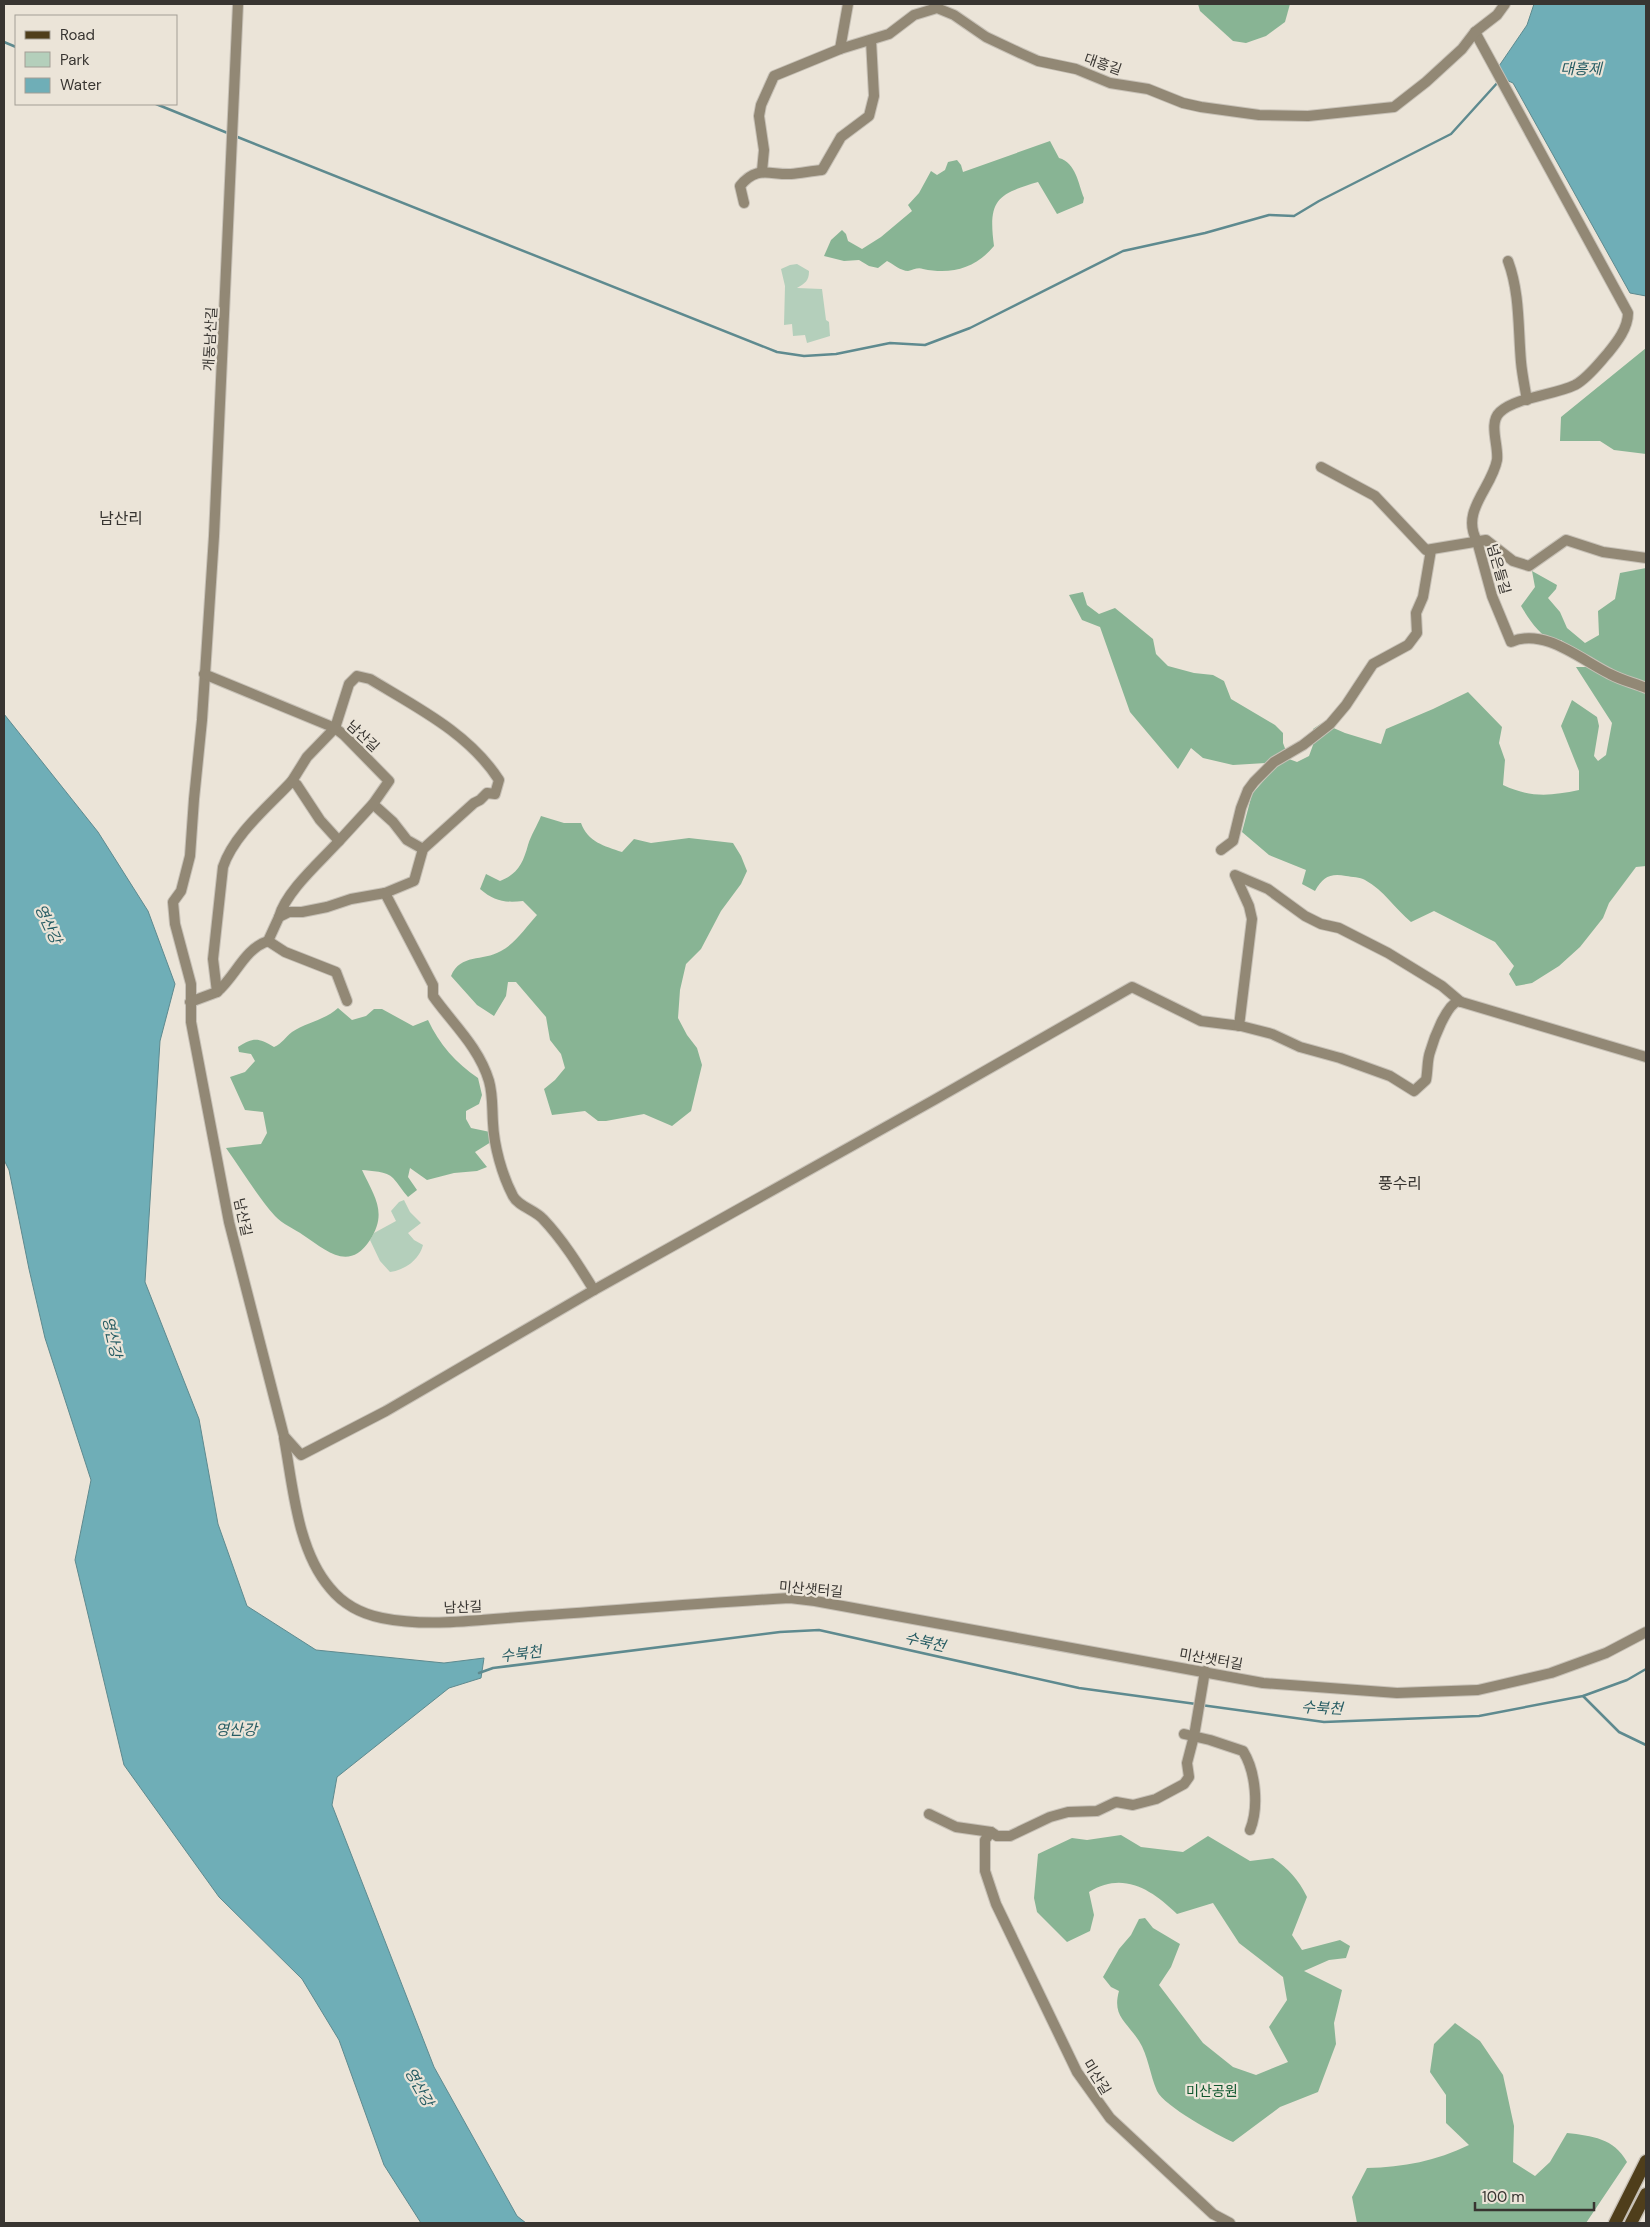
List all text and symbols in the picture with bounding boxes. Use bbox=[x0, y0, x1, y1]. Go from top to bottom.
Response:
legend bbox=[15, 15, 178, 105]
text: Road bbox=[60, 25, 95, 45]
street label: 대흥길 bbox=[1082, 49, 1124, 79]
text: Park bbox=[60, 50, 90, 70]
water label: 대흥제 bbox=[1560, 59, 1604, 79]
text: Water bbox=[60, 75, 102, 95]
street label: 개동남산길 bbox=[199, 306, 221, 372]
district label: 남산리 bbox=[99, 508, 143, 529]
street label: 넘은들길 bbox=[1483, 542, 1515, 596]
street label: 남산길 bbox=[343, 716, 383, 756]
water label: 영산강 bbox=[30, 901, 67, 949]
district label: 풍수리 bbox=[1378, 1173, 1422, 1194]
street label: 남산길 bbox=[230, 1196, 256, 1238]
water label: 영산강 bbox=[98, 1315, 127, 1361]
street label: 미산샛터길 bbox=[778, 1577, 844, 1601]
street label: 남산길 bbox=[443, 1597, 483, 1617]
water label: 수북천 bbox=[903, 1628, 950, 1657]
water label: 수북천 bbox=[499, 1641, 545, 1666]
street label: 미산샛터길 bbox=[1178, 1645, 1244, 1673]
water label: 수북천 bbox=[1301, 1697, 1345, 1719]
water label: 영산강 bbox=[215, 1720, 259, 1740]
street label: 미산길 bbox=[1079, 2056, 1115, 2098]
water label: 영산강 bbox=[400, 2064, 439, 2112]
park label: 미산공원 bbox=[1186, 2082, 1238, 2100]
scale bar bbox=[1475, 2180, 1594, 2212]
text: 100 m bbox=[1482, 2187, 1525, 2207]

